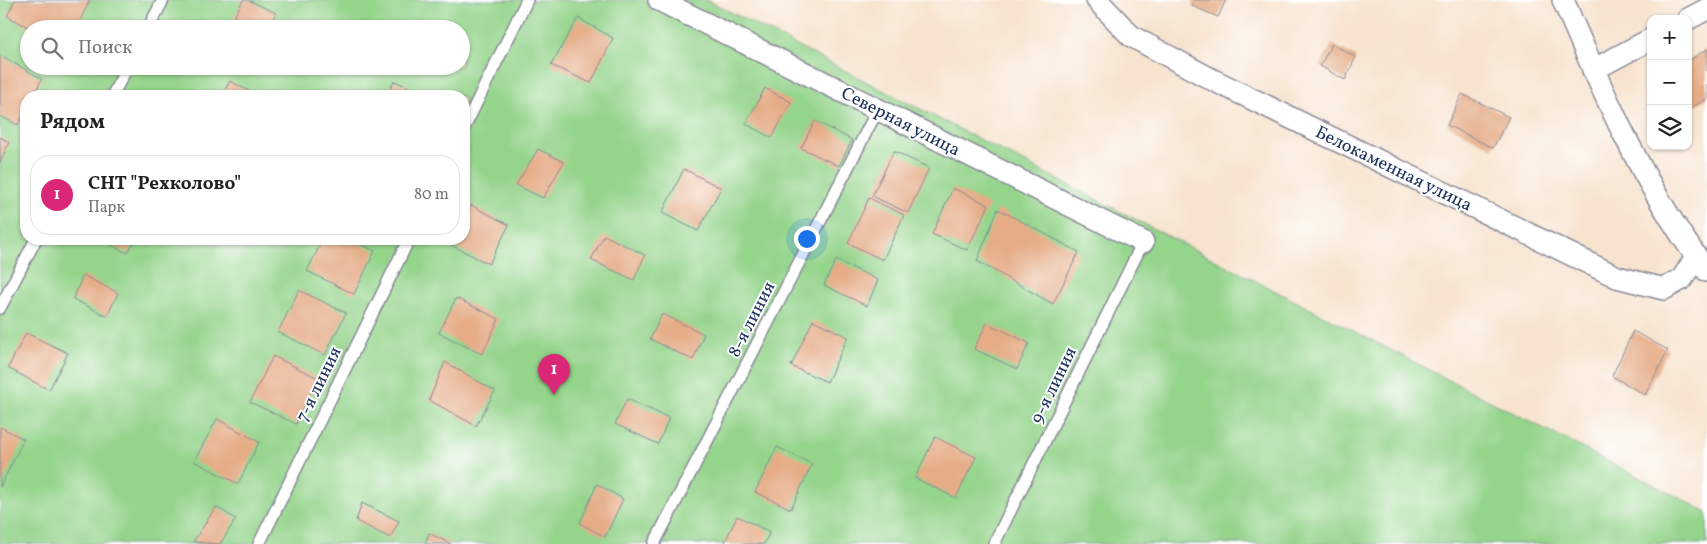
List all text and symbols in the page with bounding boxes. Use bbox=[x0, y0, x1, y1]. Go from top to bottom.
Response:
map controls bbox=[1647, 15, 1692, 150]
button: + bbox=[1647, 15, 1692, 60]
search box bbox=[20, 20, 470, 75]
icon: search bbox=[38, 34, 66, 62]
text: Поиск bbox=[78, 35, 132, 61]
button: − bbox=[1647, 60, 1692, 105]
street label: Северная улица bbox=[836, 82, 964, 163]
button: layers bbox=[1647, 105, 1692, 150]
text: Рядом bbox=[40, 108, 105, 137]
street label: Белокаменная улица bbox=[1311, 120, 1476, 218]
text: СНТ "Рехколово" bbox=[88, 171, 241, 197]
text: 1 bbox=[54, 184, 60, 206]
text: 80 m bbox=[414, 184, 449, 206]
text: Парк bbox=[88, 197, 125, 219]
your location bbox=[794, 226, 820, 252]
street label: 8-я линия bbox=[723, 278, 782, 362]
street label: 7-я линия bbox=[290, 343, 348, 426]
street label: 9-я линия bbox=[1025, 343, 1084, 428]
pin: 1 bbox=[538, 354, 570, 395]

